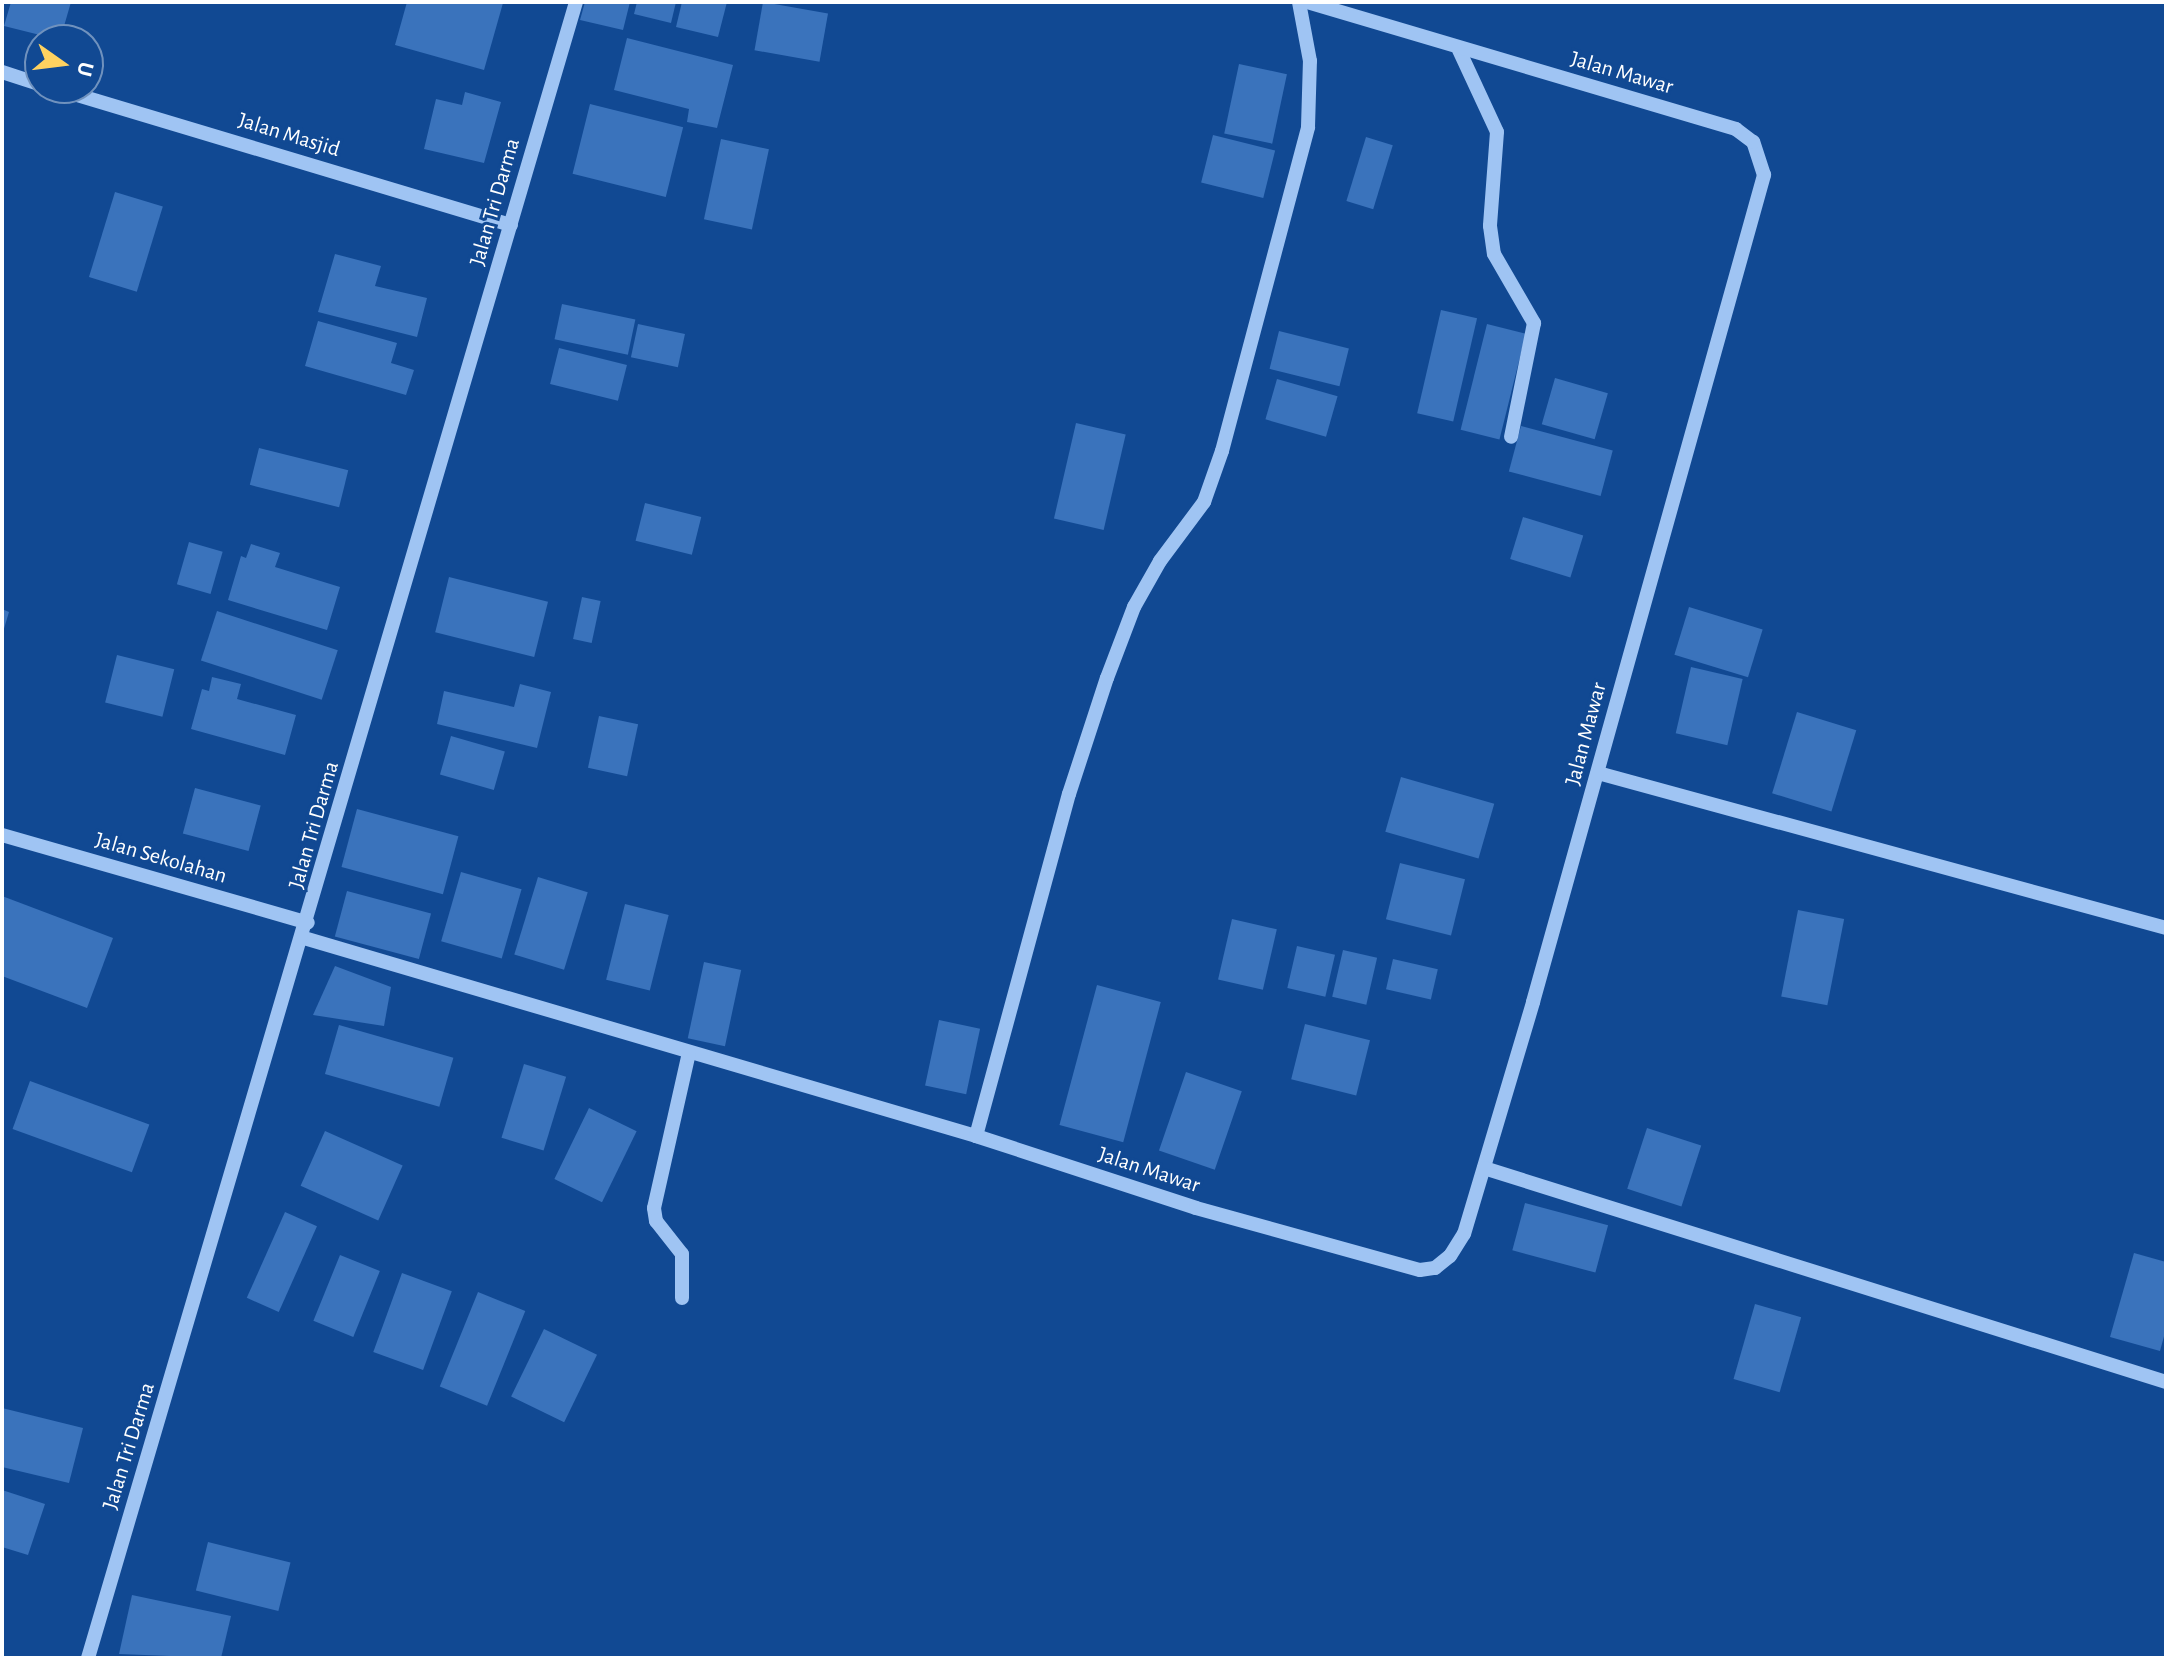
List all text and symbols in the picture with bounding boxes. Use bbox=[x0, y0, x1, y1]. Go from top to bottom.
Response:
north arrow bbox=[24, 24, 104, 104]
street label: Jalan Mawar bbox=[1568, 46, 1676, 100]
text: U bbox=[73, 60, 98, 79]
street label: Jalan Masjid bbox=[235, 107, 343, 163]
street label: Jalan Tri Darma bbox=[464, 135, 526, 269]
street label: Jalan Mawar bbox=[1560, 680, 1612, 788]
street label: Jalan Tri Darma bbox=[283, 758, 345, 892]
street label: Jalan Sekolahan bbox=[92, 827, 230, 889]
street label: Jalan Mawar bbox=[1095, 1141, 1203, 1199]
street label: Jalan Tri Darma bbox=[97, 1379, 161, 1513]

